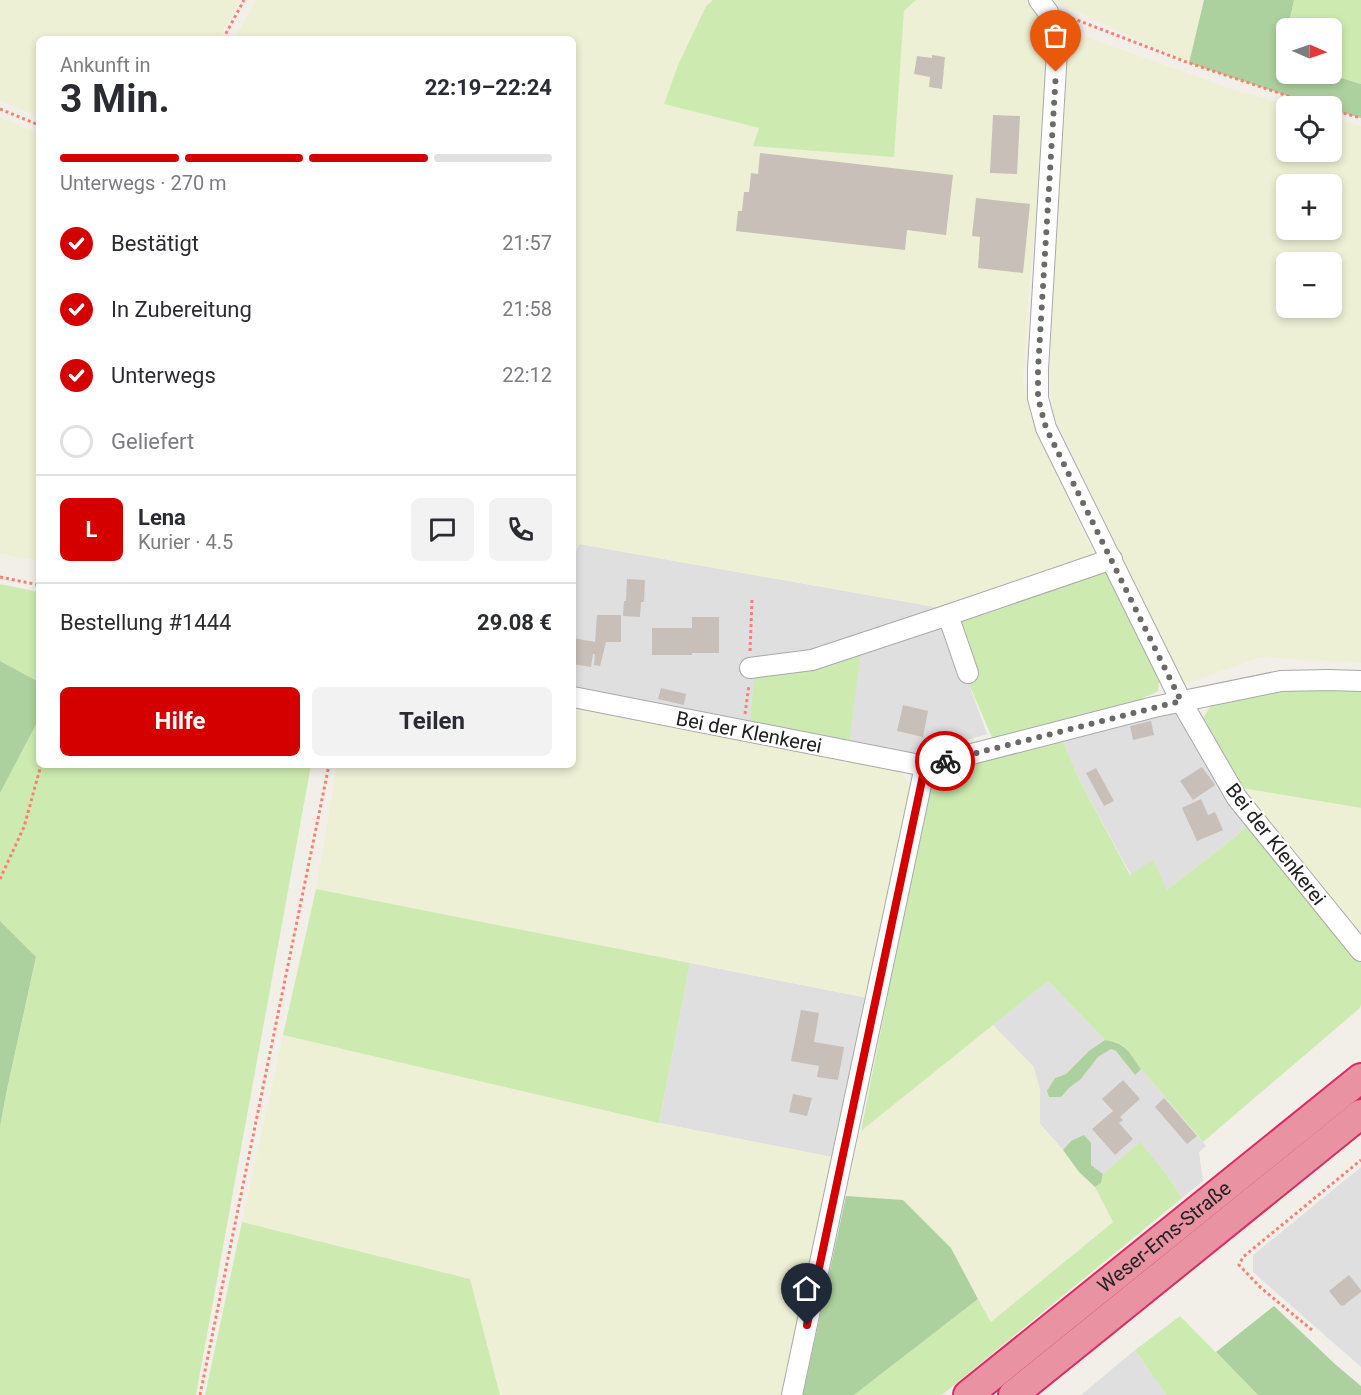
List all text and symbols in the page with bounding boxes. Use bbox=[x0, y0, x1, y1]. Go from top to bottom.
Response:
pin bbox=[1030, 10, 1081, 72]
north arrow bbox=[1276, 18, 1342, 84]
map controls bbox=[1276, 18, 1342, 318]
icon: bag bbox=[1039, 19, 1072, 52]
text: Ankunft in bbox=[60, 53, 151, 77]
text: 22:19–22:24 bbox=[425, 75, 552, 100]
text: 3 Min. bbox=[60, 76, 170, 122]
button: locate bbox=[1276, 96, 1342, 162]
text: Unterwegs · 270 m bbox=[60, 171, 227, 195]
button: + bbox=[1276, 174, 1342, 240]
icon: check bbox=[60, 227, 93, 260]
text: Bestätigt bbox=[111, 231, 199, 256]
text: 21:57 bbox=[502, 231, 552, 255]
button: − bbox=[1276, 252, 1342, 318]
icon: check bbox=[60, 293, 93, 326]
text: In Zubereitung bbox=[111, 297, 252, 322]
text: 21:58 bbox=[502, 297, 552, 321]
icon: check bbox=[60, 359, 93, 392]
text: Unterwegs bbox=[111, 363, 216, 388]
text: 22:12 bbox=[502, 363, 552, 387]
text: Geliefert bbox=[111, 429, 194, 454]
button: chat bbox=[411, 498, 474, 561]
button: phone bbox=[489, 498, 552, 561]
text: Lena bbox=[138, 505, 186, 530]
text: L bbox=[86, 517, 97, 542]
text: Kurier · 4.5 bbox=[138, 530, 233, 554]
text: Bestellung #1444 bbox=[60, 610, 231, 635]
text: 29.08 € bbox=[477, 610, 552, 635]
button: Hilfe bbox=[60, 687, 300, 756]
button: Teilen bbox=[312, 687, 552, 756]
street label: Bei der Klenkerei bbox=[674, 706, 824, 758]
courier bbox=[915, 731, 975, 791]
icon: bike bbox=[929, 745, 962, 778]
street label: Bei der Klenkerei bbox=[1221, 778, 1331, 910]
street label: Weser-Ems-Straße bbox=[1093, 1176, 1236, 1298]
pin bbox=[781, 1263, 832, 1325]
icon: home bbox=[790, 1272, 823, 1305]

